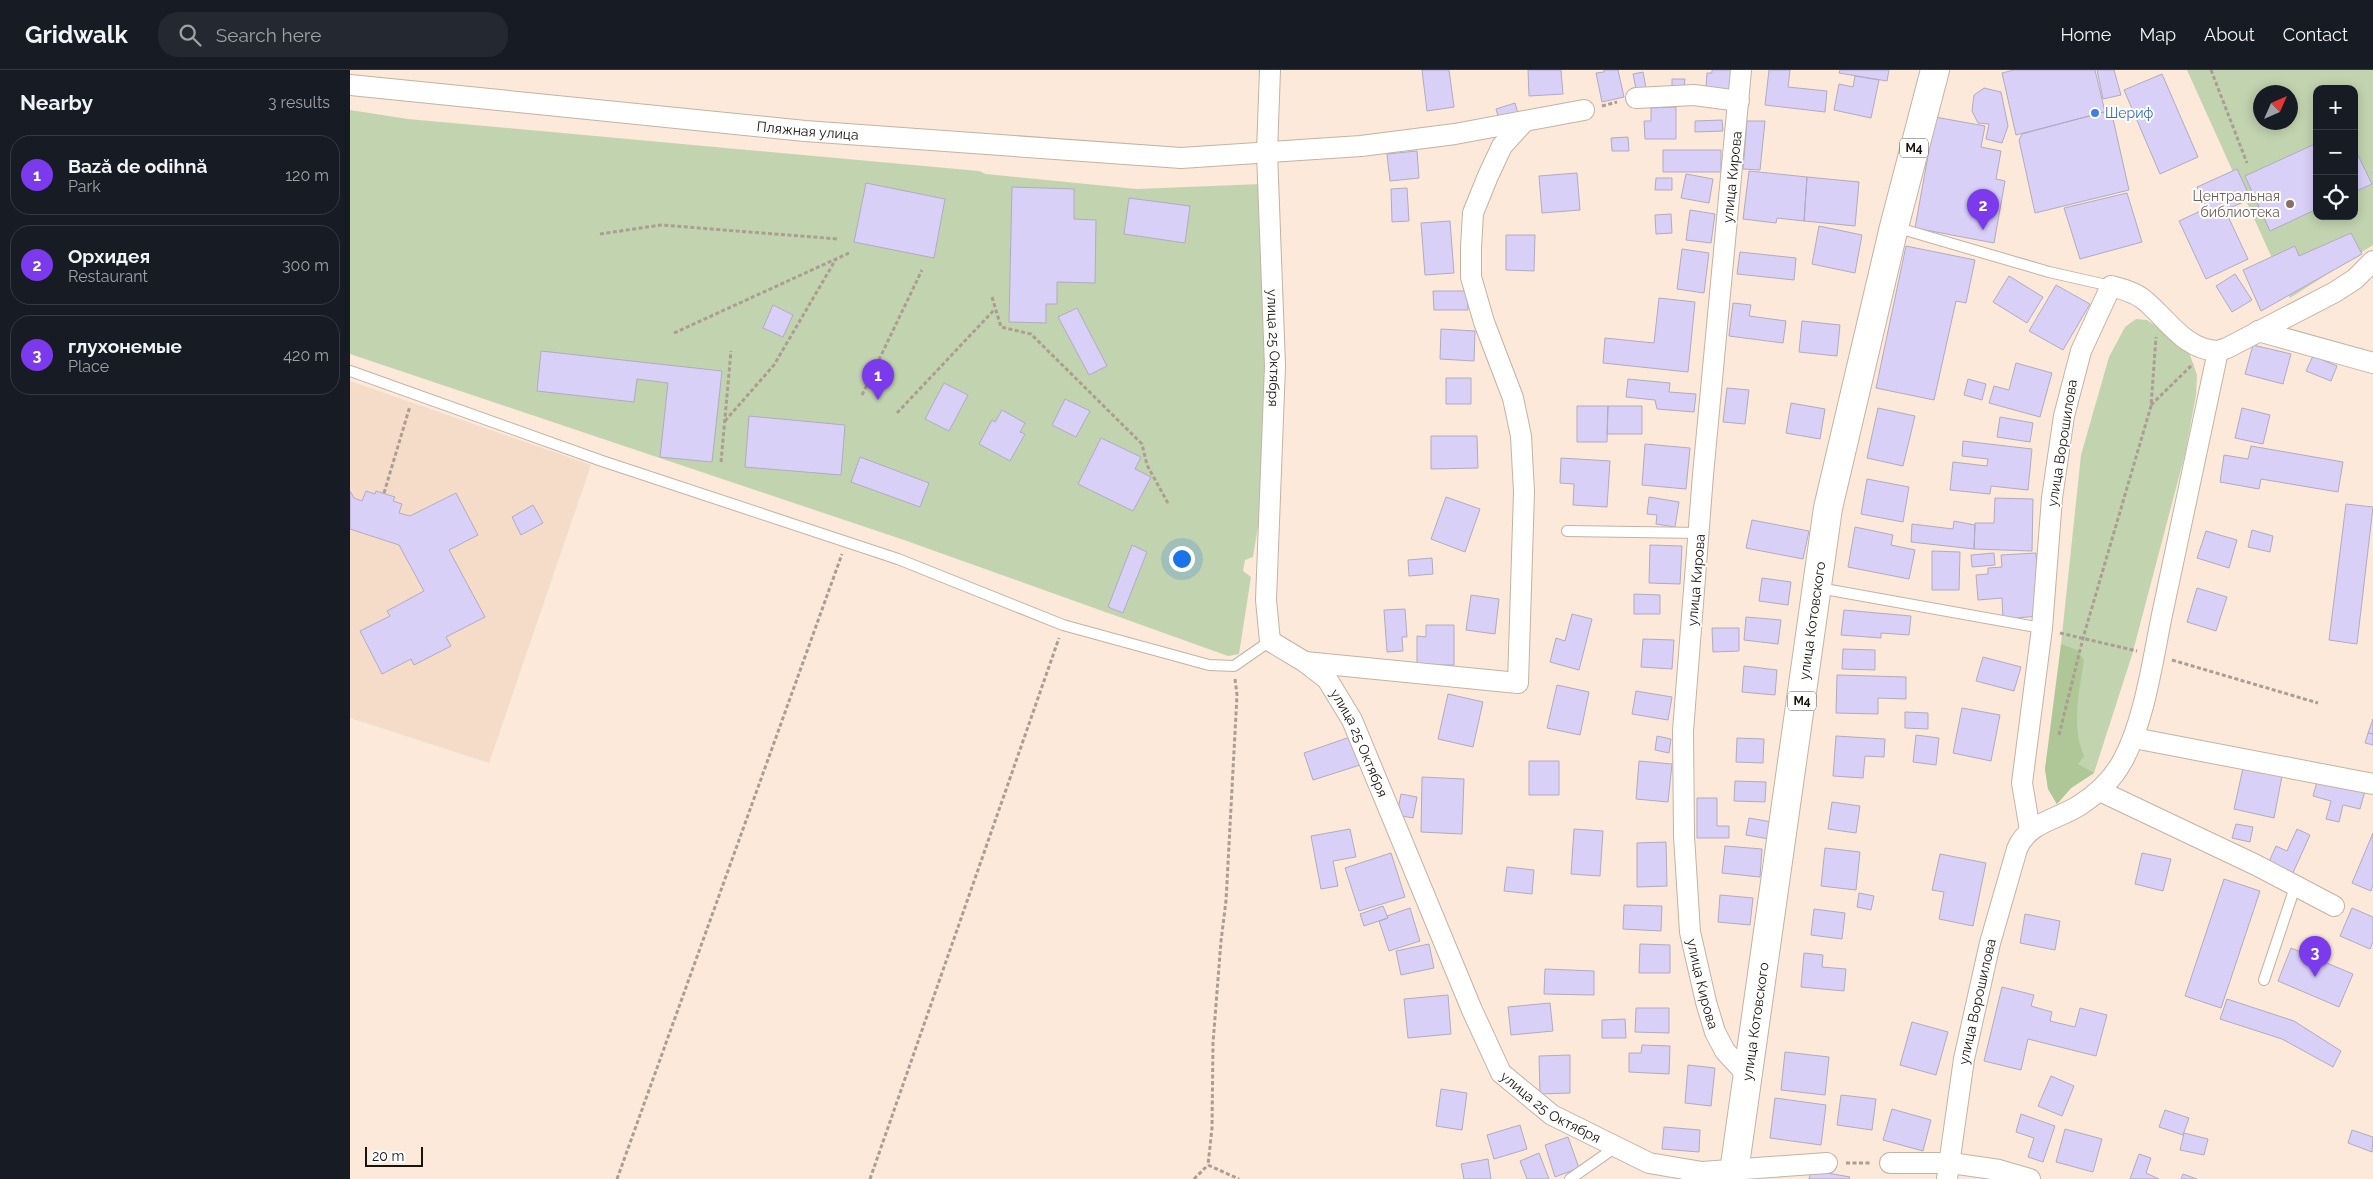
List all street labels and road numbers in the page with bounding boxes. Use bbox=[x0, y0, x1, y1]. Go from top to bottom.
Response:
street label: Пляжная улица bbox=[756, 118, 859, 143]
street label: улица Кирова bbox=[1719, 130, 1745, 224]
road number: M4 bbox=[1900, 138, 1928, 158]
street label: улица 25 Октября bbox=[1264, 289, 1283, 407]
street label: улица Ворошилова bbox=[2044, 378, 2080, 508]
street label: улица Кирова bbox=[1684, 533, 1708, 627]
street label: улица Котовского bbox=[1796, 560, 1828, 681]
street label: улица 25 Октября bbox=[1327, 686, 1391, 799]
road number: M4 bbox=[1788, 692, 1816, 710]
street label: улица Кирова bbox=[1684, 937, 1722, 1031]
street label: улица Ворошилова bbox=[1955, 937, 1999, 1066]
street label: улица Котовского bbox=[1739, 961, 1772, 1082]
street label: улица 25 Октября bbox=[1497, 1068, 1603, 1146]

